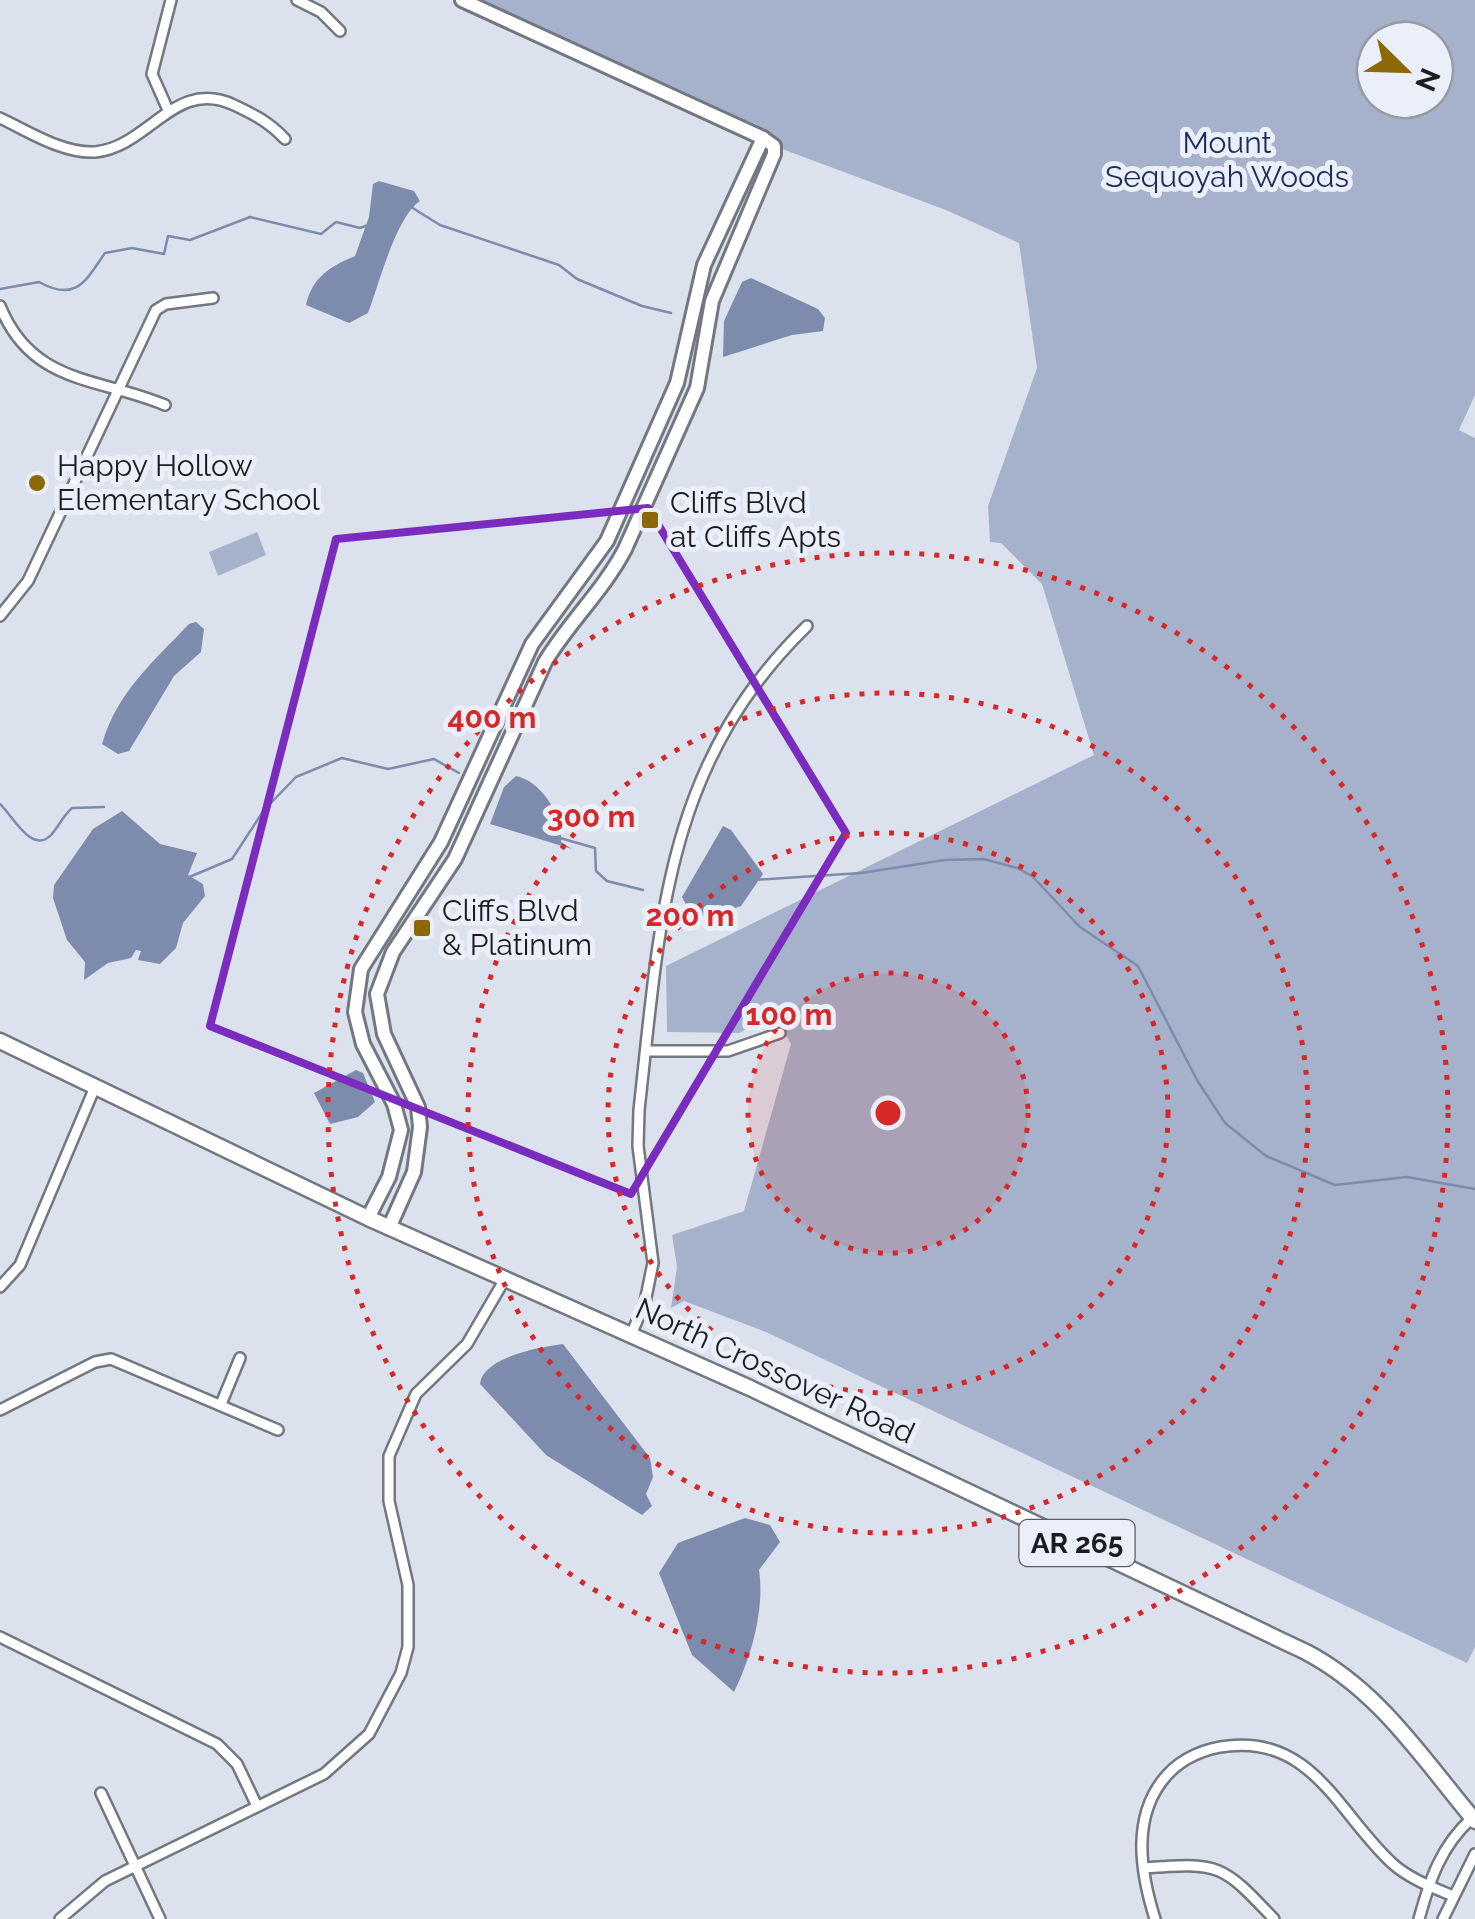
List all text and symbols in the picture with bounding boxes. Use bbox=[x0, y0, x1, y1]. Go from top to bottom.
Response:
north arrow bbox=[1355, 20, 1455, 120]
text: N bbox=[1408, 63, 1447, 96]
park label: Mount Sequoyah Woods bbox=[1105, 125, 1349, 194]
place label: Happy Hollow Elementary School bbox=[57, 448, 320, 517]
marker: Happy Hollow Elementary School bbox=[26, 472, 48, 494]
place label: Cliffs Blvd at Cliffs Apts bbox=[670, 485, 841, 554]
marker: Cliffs Blvd at Cliffs Apts bbox=[639, 509, 661, 531]
text: 400 m bbox=[447, 700, 537, 735]
text: 300 m bbox=[547, 799, 635, 834]
place label: Cliffs Blvd & Platinum bbox=[442, 893, 592, 962]
text: 200 m bbox=[646, 898, 734, 933]
marker: Cliffs Blvd & Platinum bbox=[411, 917, 433, 939]
text: 100 m bbox=[746, 997, 832, 1032]
centre of rings bbox=[870, 1095, 906, 1131]
street label: North Crossover Road bbox=[630, 1291, 920, 1451]
road number: AR 265 bbox=[1020, 1520, 1134, 1566]

